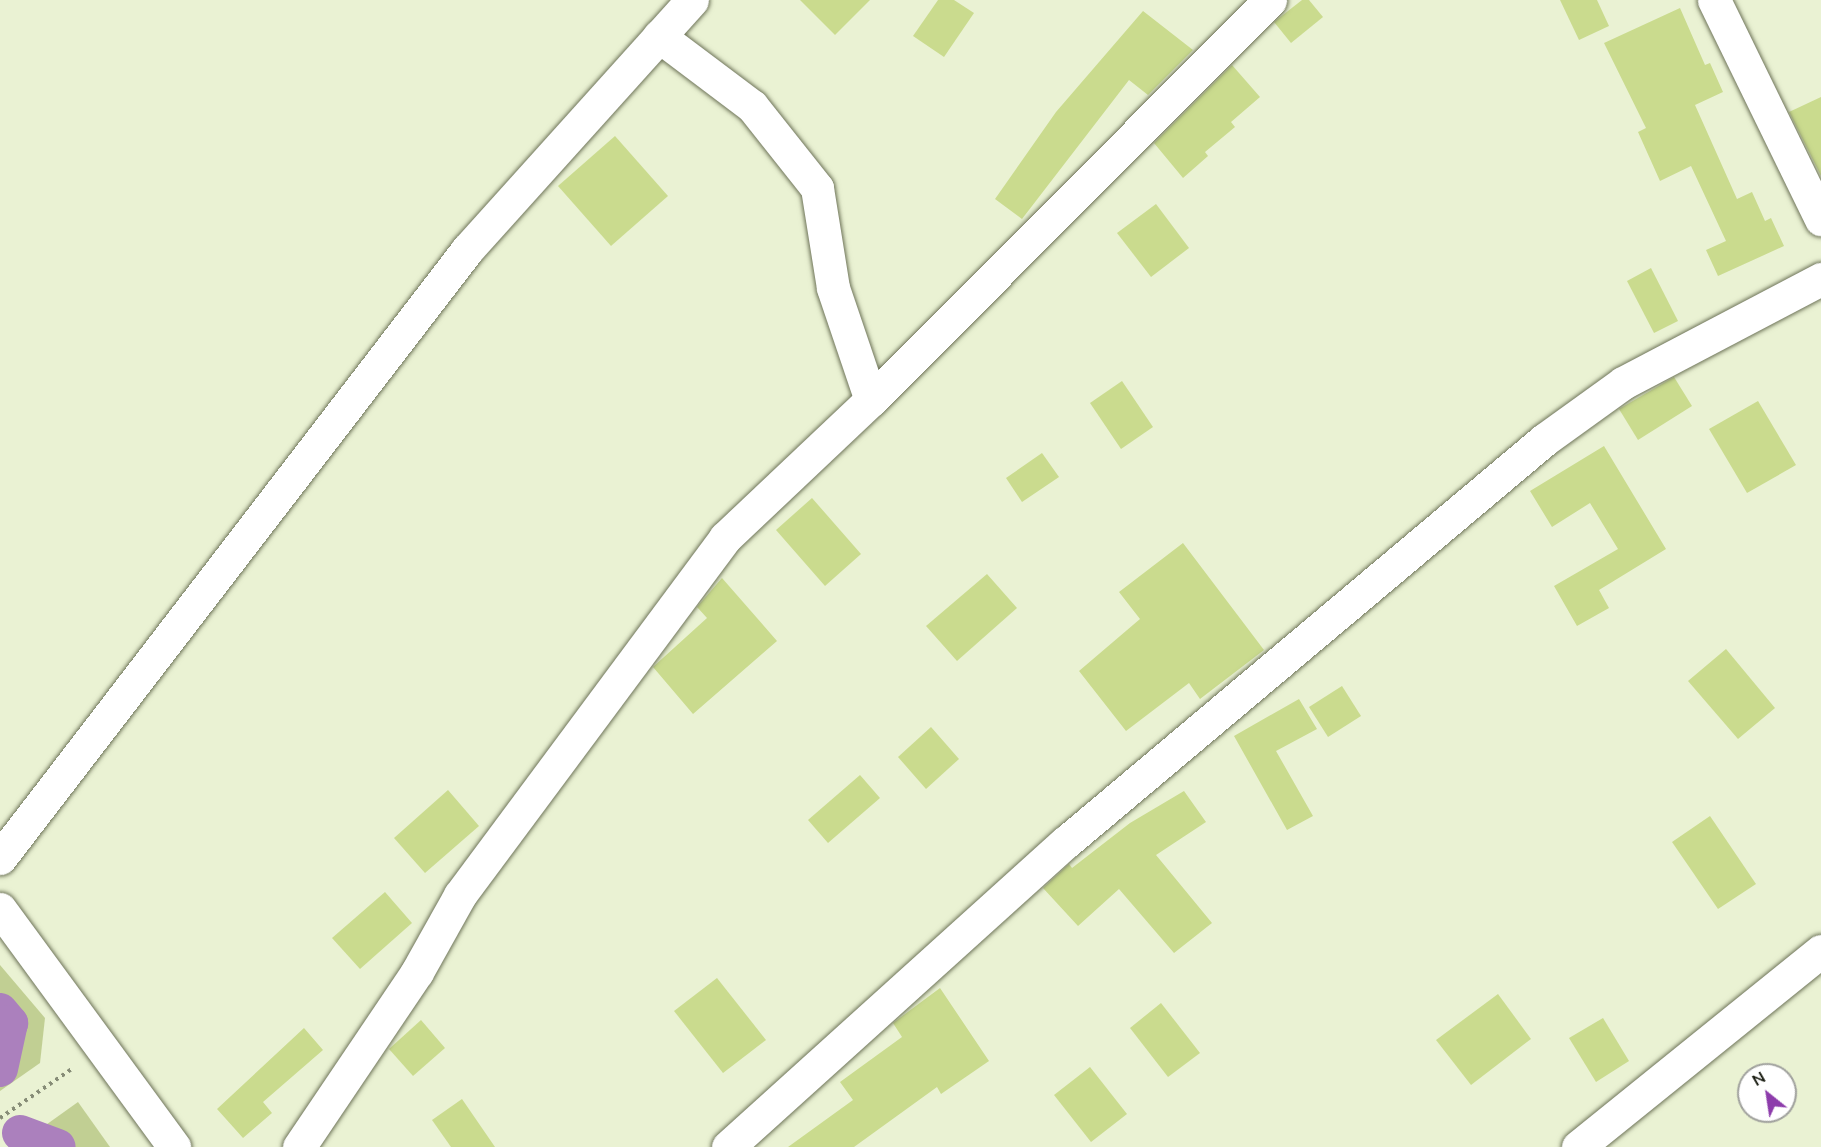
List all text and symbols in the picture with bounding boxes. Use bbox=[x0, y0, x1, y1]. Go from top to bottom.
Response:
north arrow bbox=[1737, 1063, 1797, 1123]
text: N bbox=[1748, 1067, 1770, 1092]

